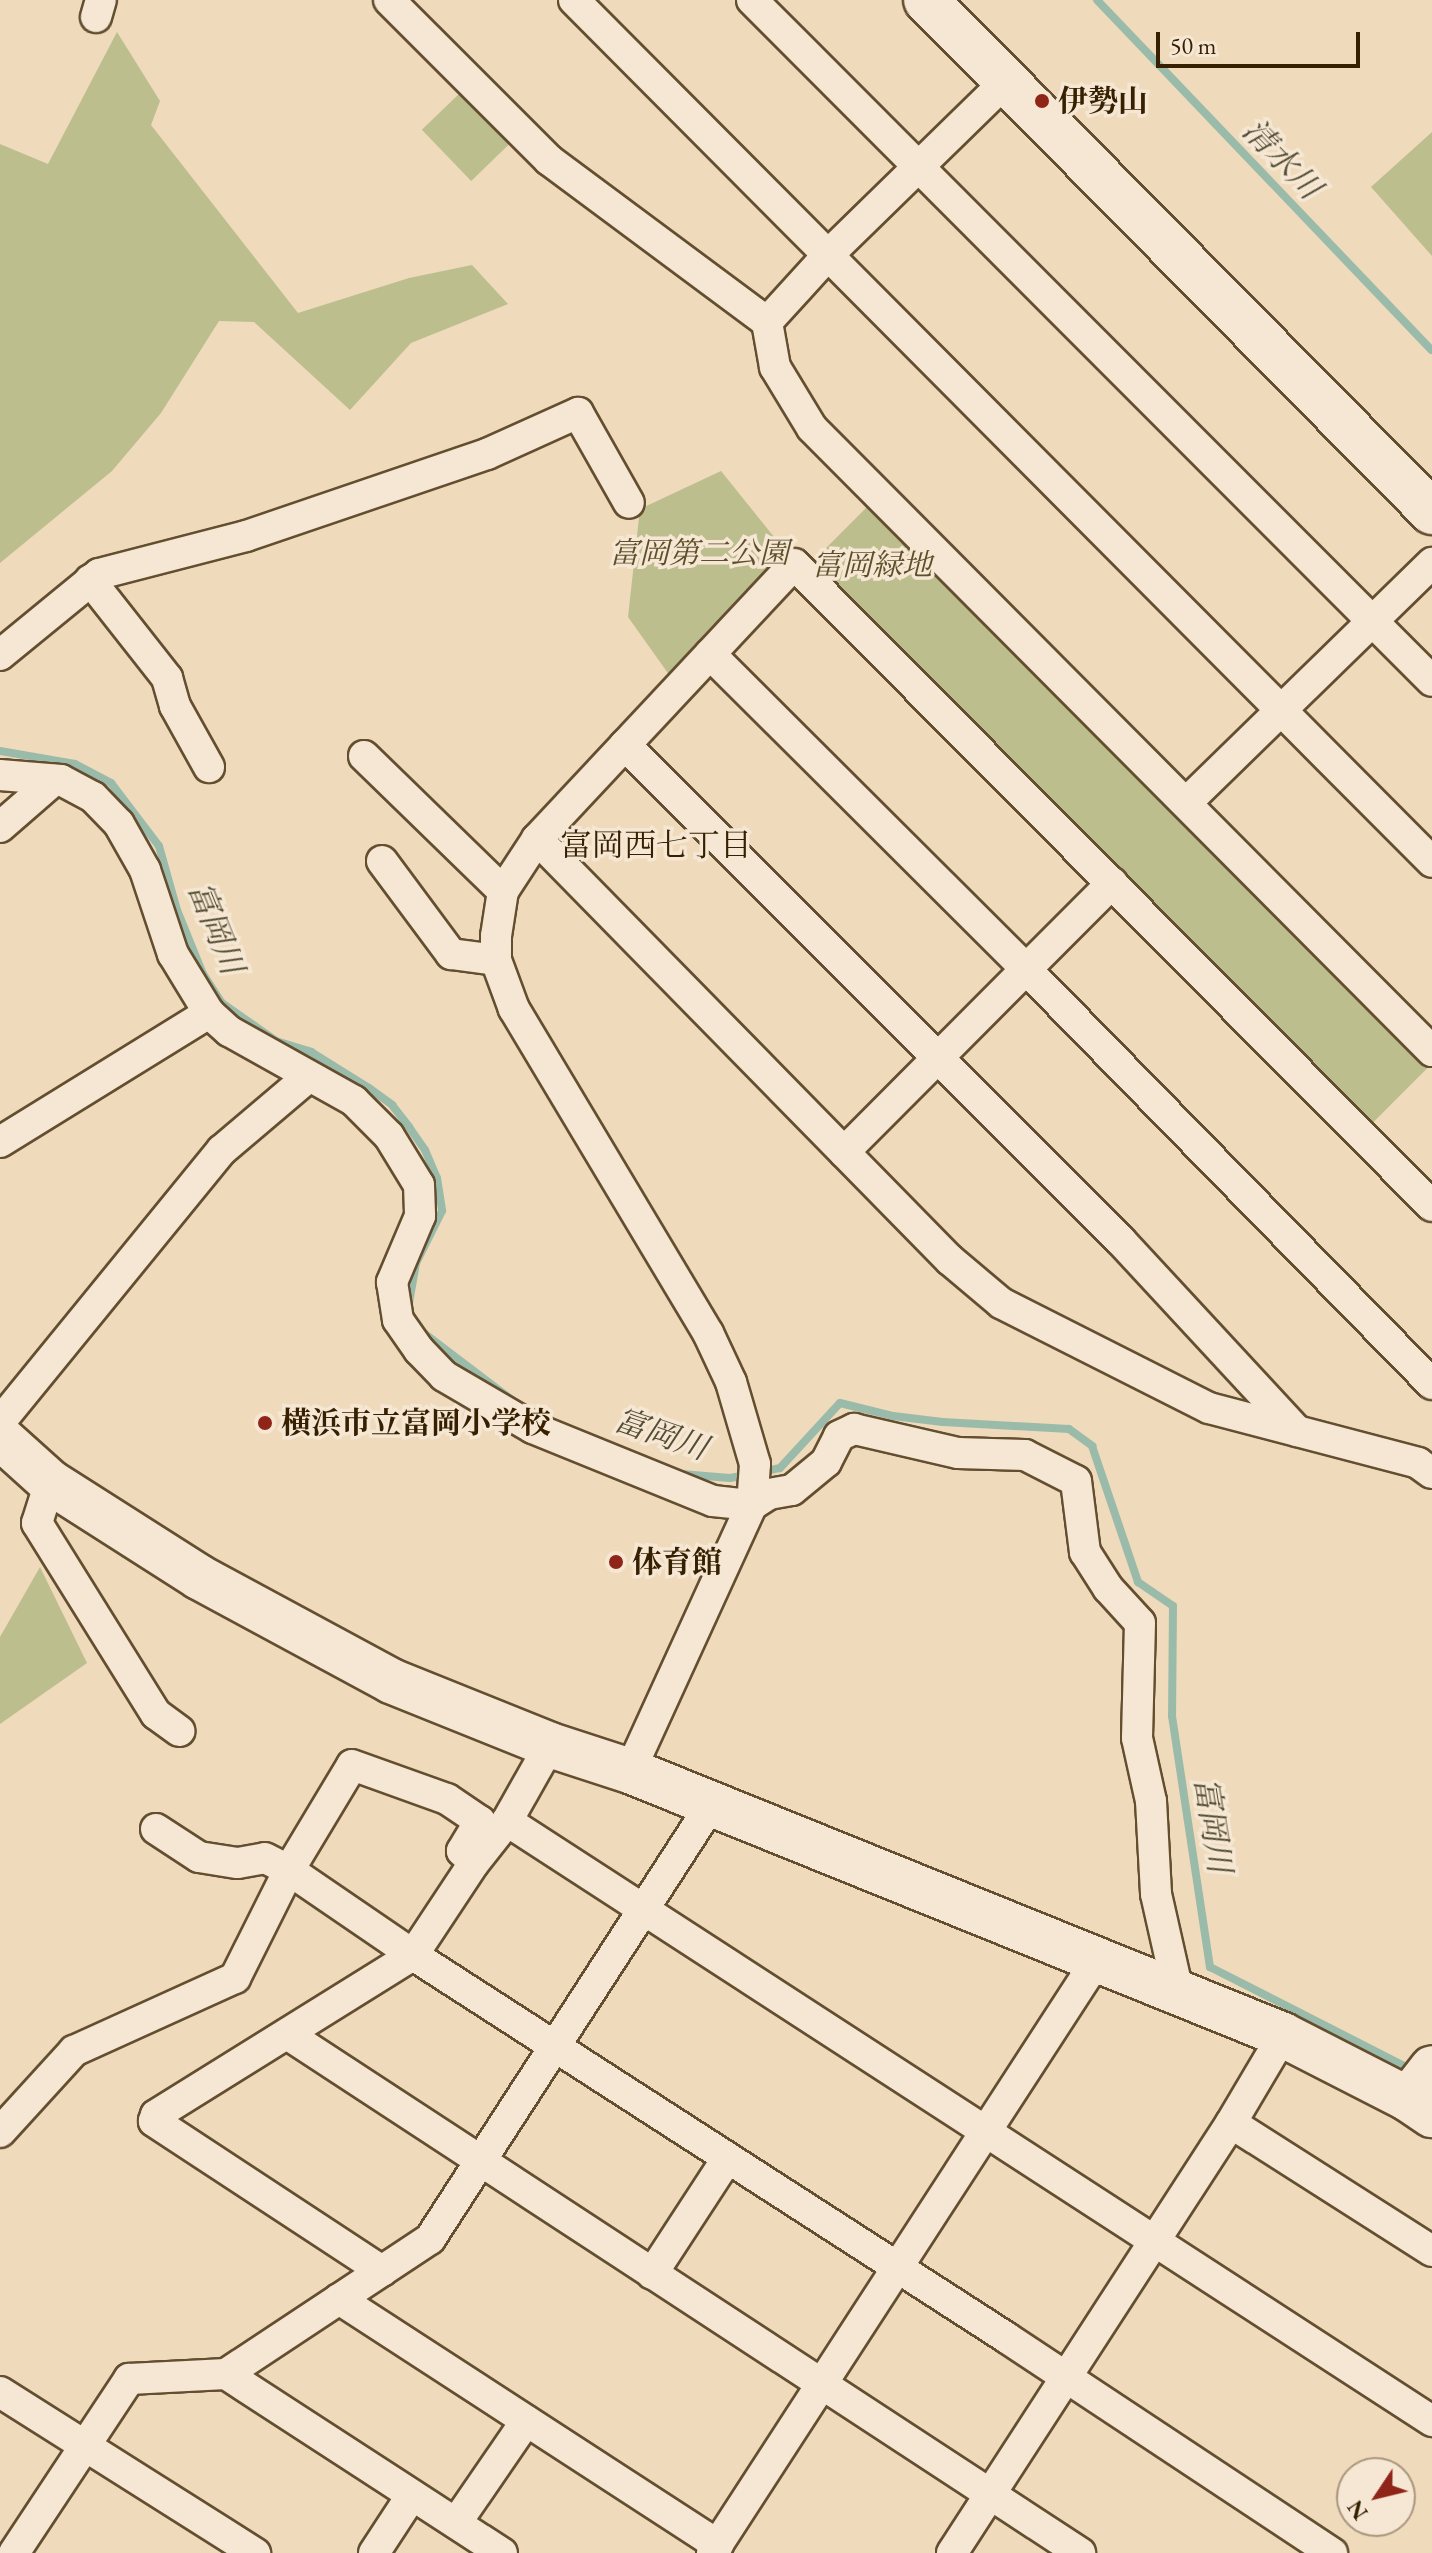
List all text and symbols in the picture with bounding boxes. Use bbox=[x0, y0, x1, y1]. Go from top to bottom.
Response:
scale bar bbox=[1160, 16, 1364, 66]
text: 50 m bbox=[1170, 30, 1217, 61]
place label: 伊勢山 bbox=[1058, 83, 1148, 119]
marker: 伊勢山 bbox=[1033, 92, 1051, 110]
water label: 清水川 bbox=[1235, 111, 1329, 207]
park label: 富岡第二公園 bbox=[609, 535, 789, 571]
park label: 富岡緑地 bbox=[812, 547, 932, 583]
district label: 富岡西七丁目 bbox=[560, 826, 752, 864]
water label: 富岡川 bbox=[180, 876, 252, 980]
water label: 富岡川 bbox=[609, 1400, 713, 1468]
place label: 横浜市立富岡小学校 bbox=[281, 1405, 551, 1441]
marker: 横浜市立富岡小学校 bbox=[256, 1414, 274, 1432]
place label: 体育館 bbox=[632, 1544, 722, 1580]
marker: 体育館 bbox=[607, 1553, 625, 1571]
water label: 富岡川 bbox=[1187, 1775, 1239, 1875]
north arrow bbox=[1336, 2457, 1416, 2537]
text: N bbox=[1341, 2494, 1375, 2526]

